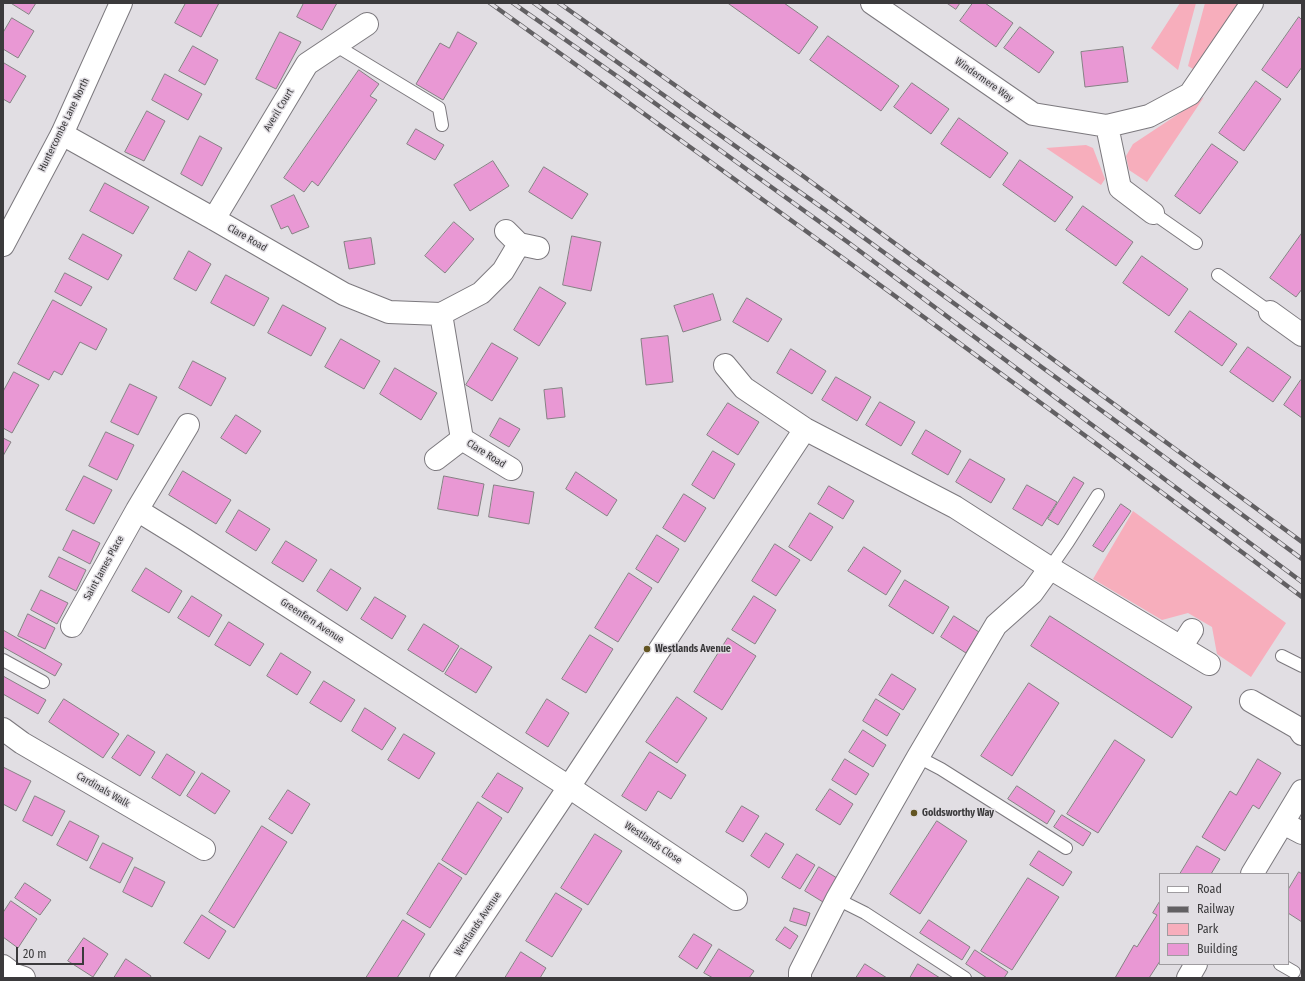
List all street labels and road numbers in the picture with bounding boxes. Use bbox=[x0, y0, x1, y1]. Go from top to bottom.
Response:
street label: Windermere Way bbox=[952, 55, 1016, 105]
street label: Huntercombe Lane North bbox=[36, 76, 92, 174]
street label: Averil Court bbox=[262, 86, 296, 134]
street label: Clare Road bbox=[225, 222, 269, 254]
street label: Clare Road bbox=[464, 437, 508, 471]
street label: Saint James Place bbox=[81, 534, 127, 602]
street label: Greenfern Avenue bbox=[278, 596, 346, 646]
street label: Cardinals Walk bbox=[74, 770, 132, 810]
street label: Westlands Close bbox=[622, 819, 684, 867]
street label: Westlands Avenue bbox=[452, 890, 504, 958]

